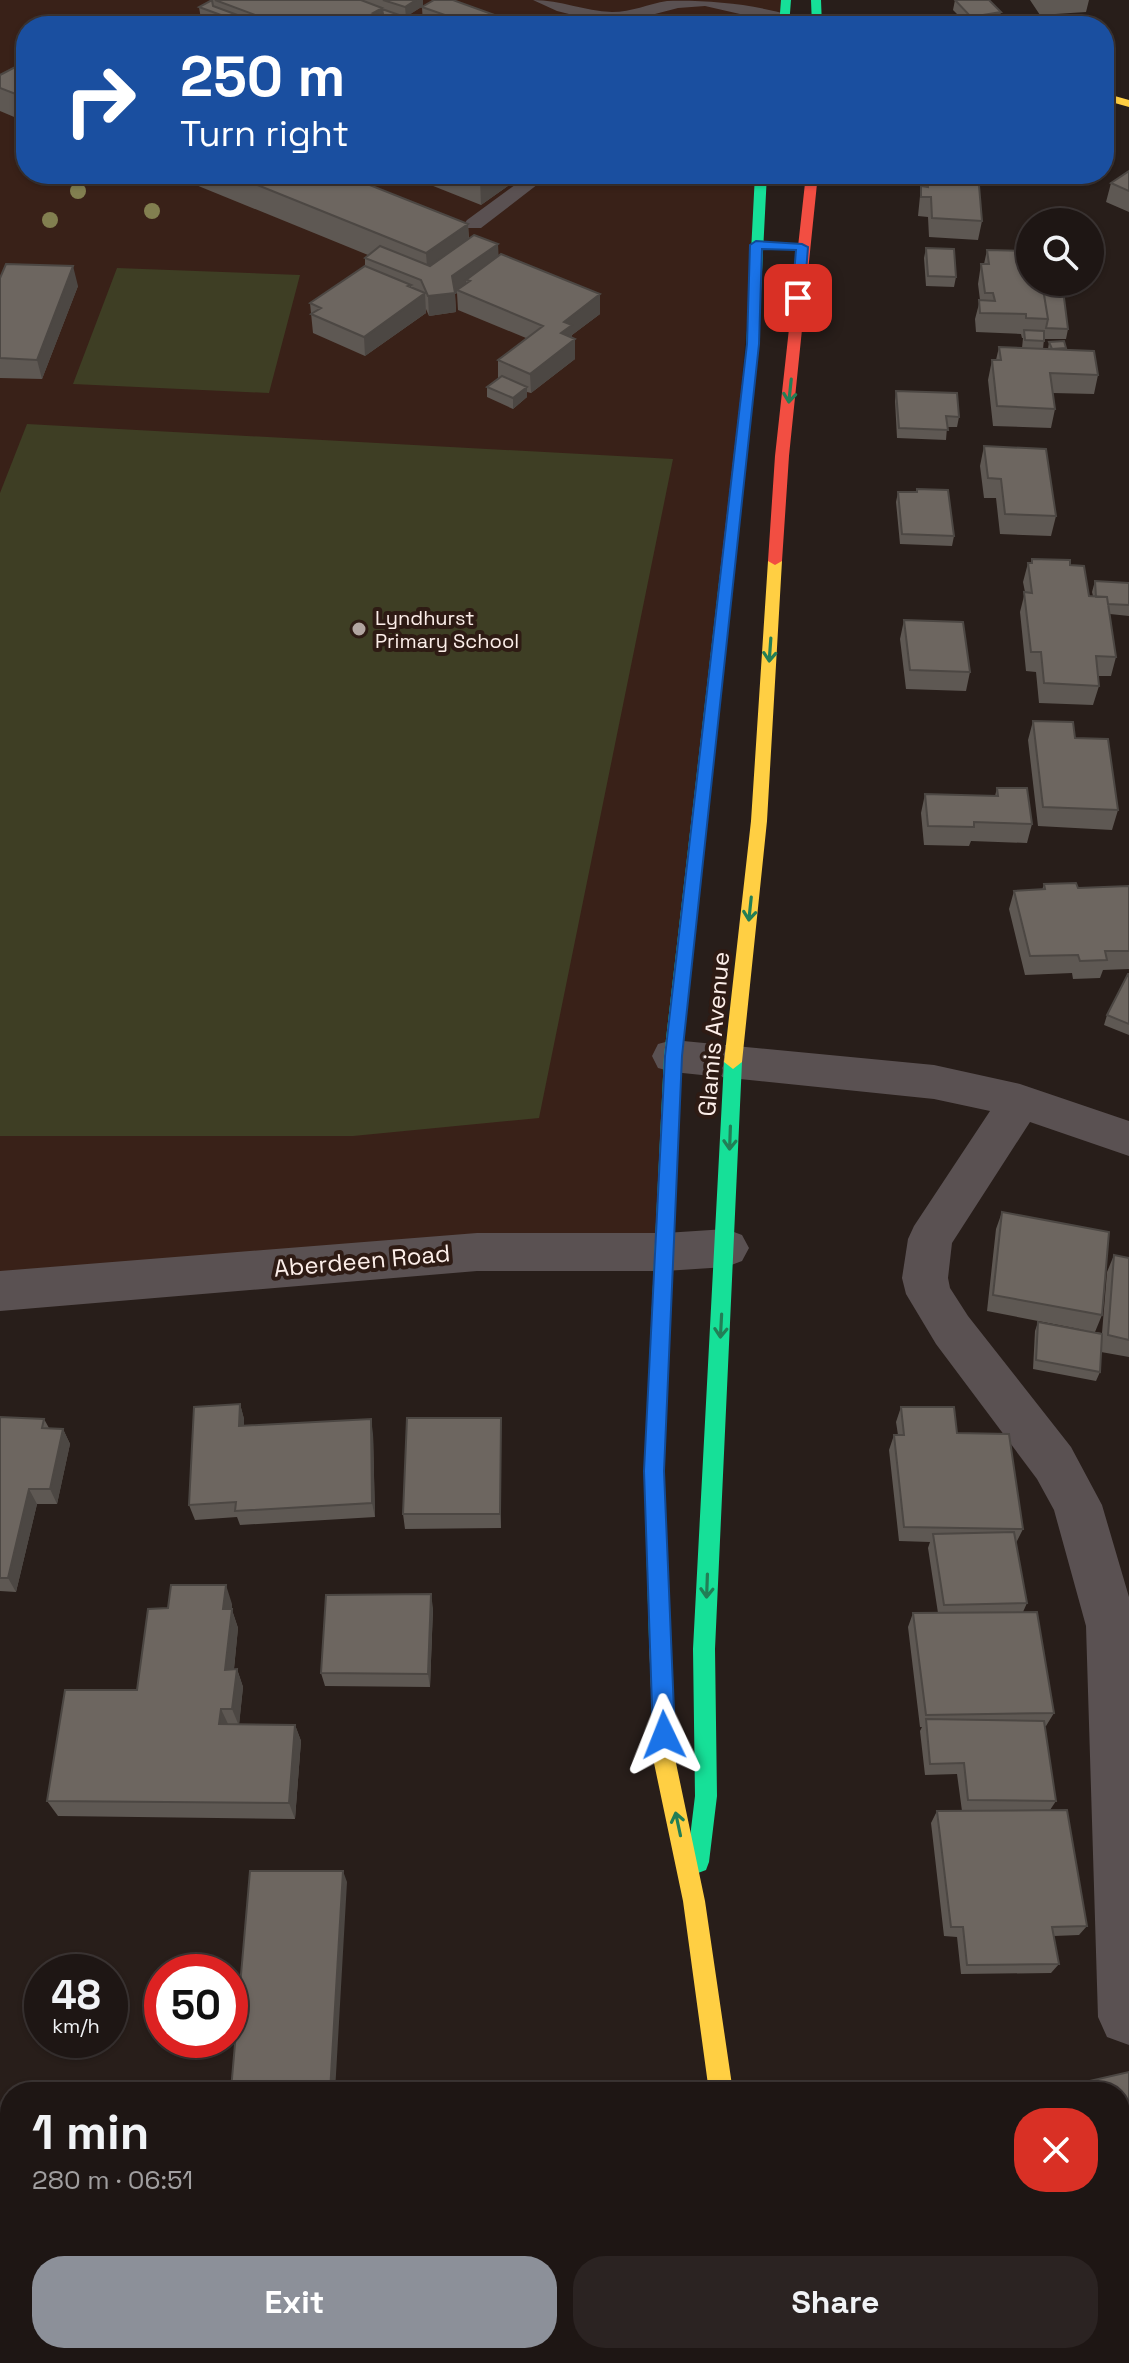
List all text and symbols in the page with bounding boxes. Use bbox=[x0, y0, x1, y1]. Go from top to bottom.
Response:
text: 250 m bbox=[180, 41, 345, 112]
icon: right bbox=[48, 48, 152, 152]
text: Turn right bbox=[180, 111, 349, 157]
map controls bbox=[1016, 208, 1104, 296]
button: search bbox=[1016, 208, 1104, 296]
pin bbox=[764, 264, 832, 332]
icon: arrive bbox=[776, 276, 820, 320]
one-way arrow bbox=[782, 377, 797, 404]
place label: Lyndhurst Primary School bbox=[375, 605, 519, 654]
marker: Lyndhurst Primary School bbox=[350, 620, 368, 638]
one-way arrow bbox=[762, 636, 777, 663]
one-way arrow bbox=[742, 895, 757, 922]
street label: Glamis Avenue bbox=[691, 950, 736, 1118]
one-way arrow bbox=[722, 1124, 737, 1151]
street label: Aberdeen Road bbox=[272, 1237, 452, 1284]
one-way arrow bbox=[713, 1312, 728, 1339]
one-way arrow bbox=[699, 1572, 714, 1599]
position arrow bbox=[622, 1693, 706, 1777]
one-way arrow bbox=[670, 1812, 685, 1838]
speed limit sign: 50 bbox=[144, 1954, 248, 2058]
text: 48 bbox=[51, 1970, 101, 2021]
text: km/h bbox=[52, 2013, 100, 2039]
text: 1 min bbox=[32, 2102, 149, 2163]
button: close bbox=[1014, 2108, 1098, 2192]
text: 280 m · 06:51 bbox=[32, 2163, 193, 2197]
button: Exit bbox=[32, 2256, 557, 2348]
button: Share bbox=[573, 2256, 1098, 2348]

